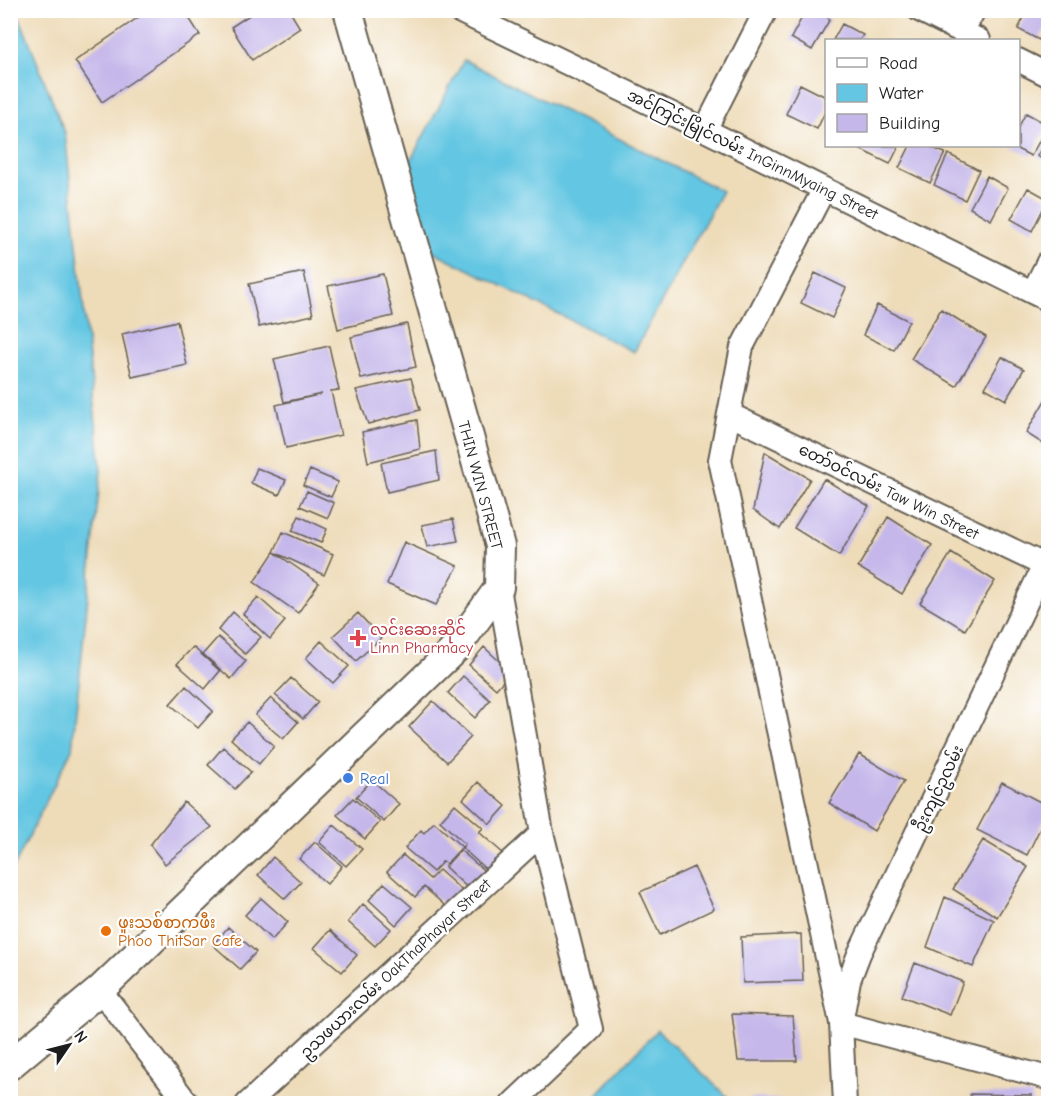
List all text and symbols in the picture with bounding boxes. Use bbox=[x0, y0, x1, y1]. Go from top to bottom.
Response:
legend bbox=[825, 39, 1020, 147]
text: Road bbox=[879, 53, 918, 74]
street label: အင်ကြင်းမြိုင်လမ်း InGinnMyaing Street bbox=[623, 83, 883, 227]
text: Water bbox=[879, 83, 924, 104]
text: Building bbox=[879, 113, 941, 134]
street label: THIN WIN STREET bbox=[454, 419, 506, 552]
street label: တော်ဝင်လမ်း Taw Win Street bbox=[796, 438, 983, 544]
place label: လင်းဆေးဆိုင် Linn Pharmacy bbox=[370, 618, 474, 657]
marker: လင်းဆေးဆိုင် Linn Pharmacy bbox=[351, 631, 365, 645]
street label: ဦးကျင်ဥလမ်း bbox=[908, 741, 971, 836]
place label: Real bbox=[360, 770, 389, 788]
marker: Real bbox=[341, 771, 355, 785]
street label: ဥသဖယားလမ်း OakThaPhayar Street bbox=[295, 873, 498, 1065]
place label: ဖူးသစ်စာကဖီး Phoo ThitSar Cafe bbox=[118, 911, 242, 950]
marker: ဖူးသစ်စာကဖီး Phoo ThitSar Cafe bbox=[99, 924, 113, 938]
north arrow bbox=[39, 1015, 99, 1075]
text: N bbox=[70, 1028, 91, 1046]

